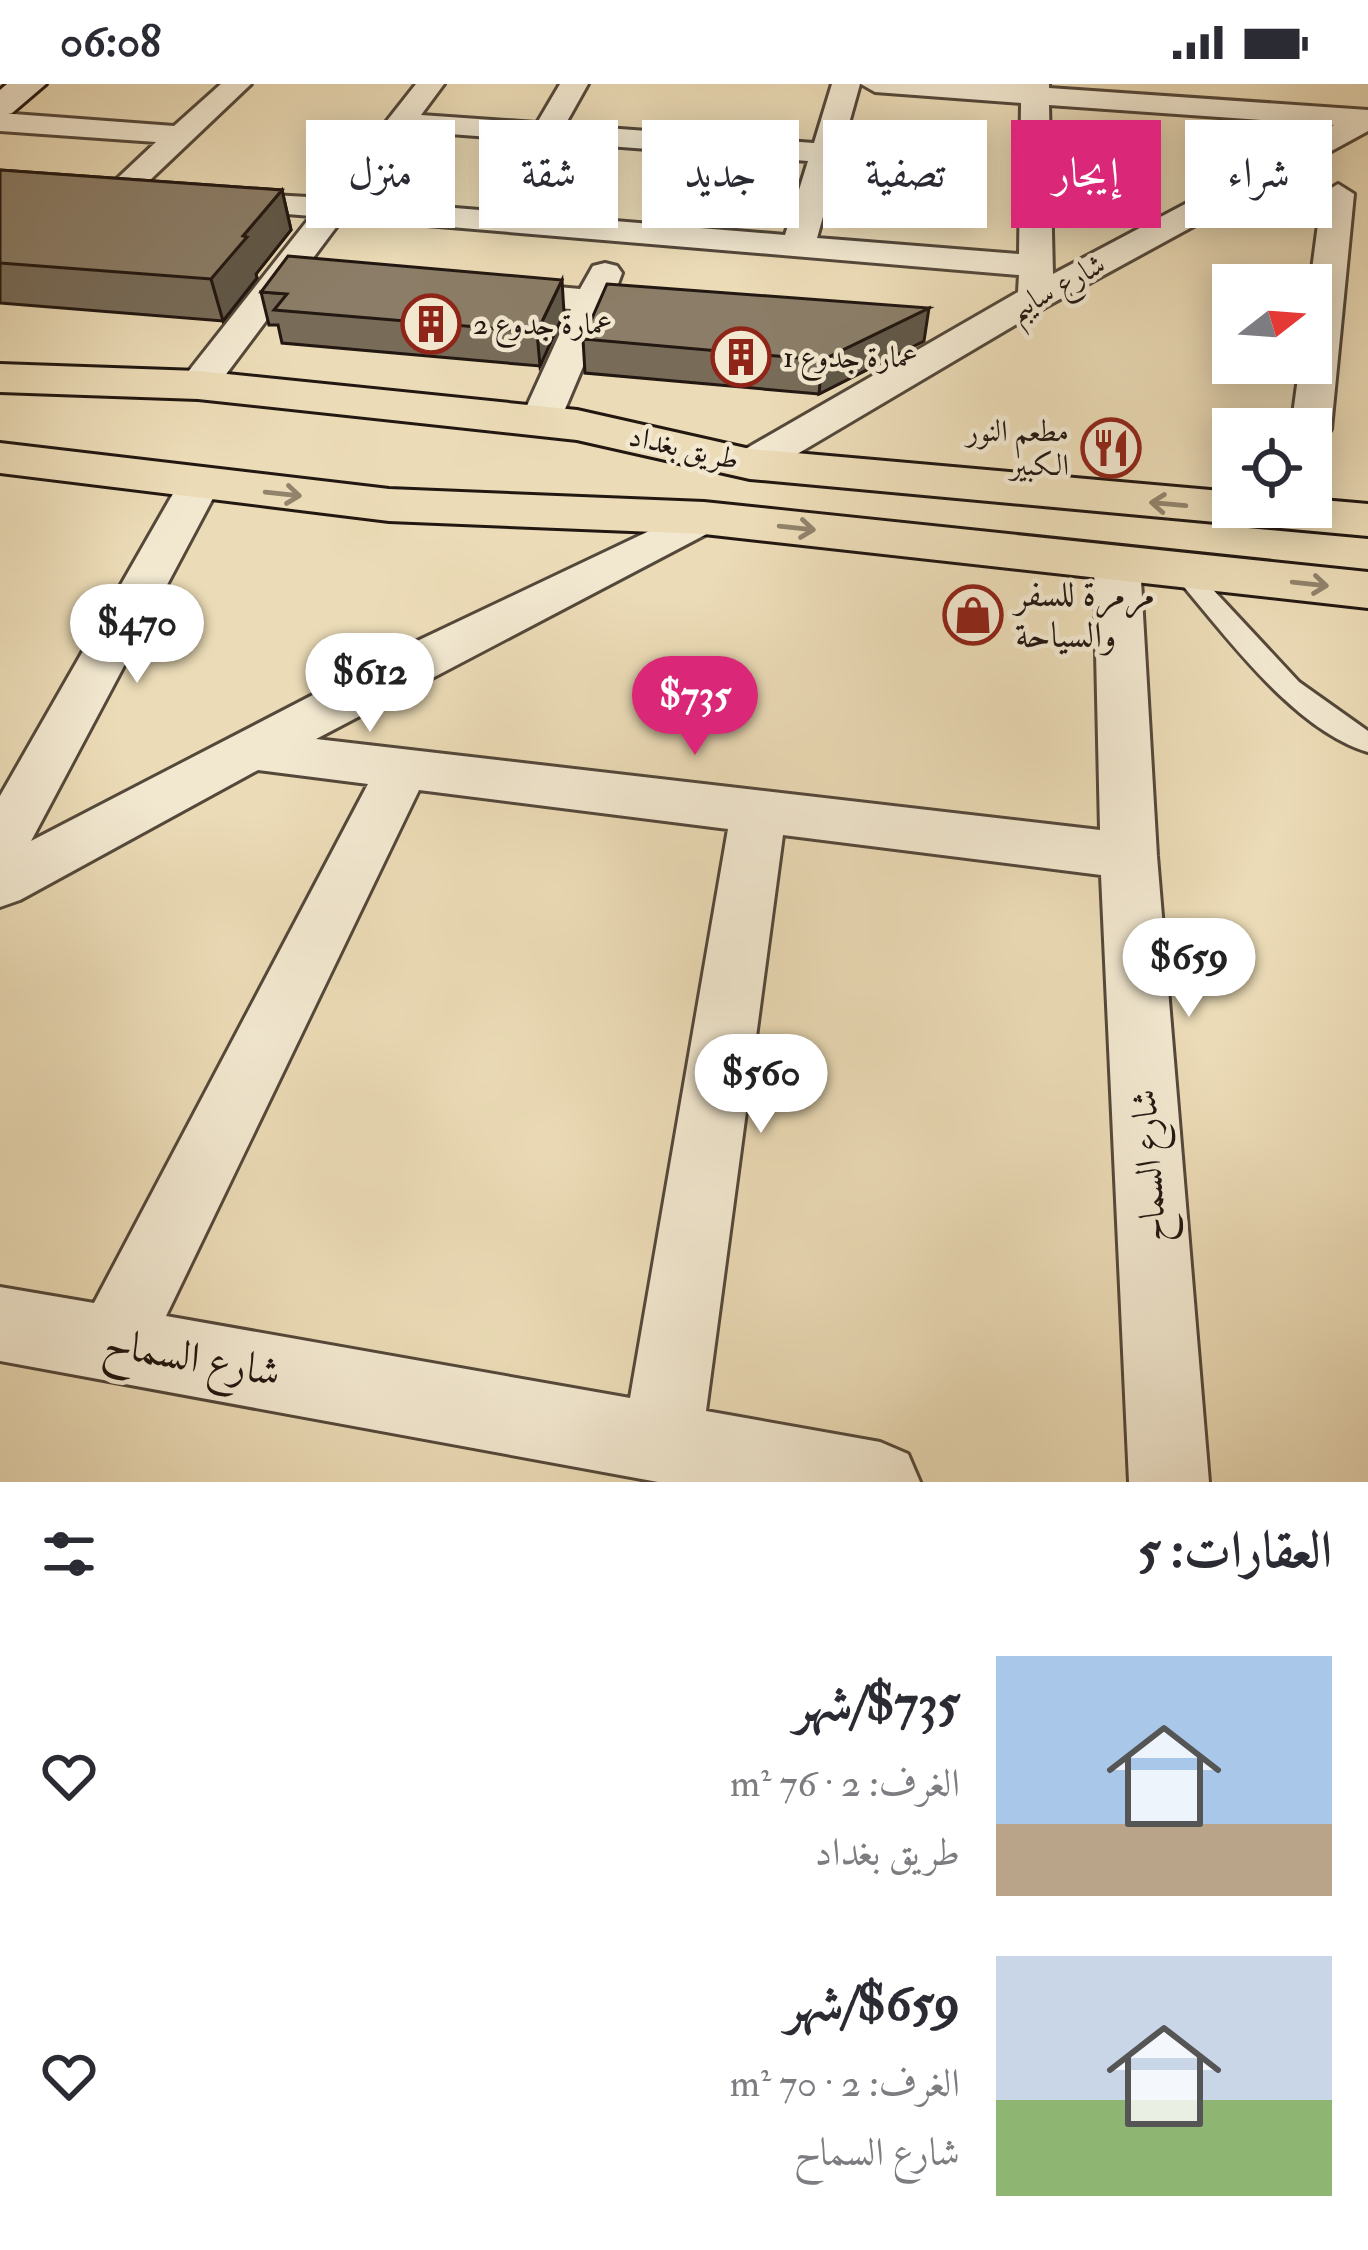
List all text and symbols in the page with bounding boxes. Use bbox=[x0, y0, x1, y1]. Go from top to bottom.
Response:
text: 06:08 bbox=[60, 14, 161, 70]
chip: منزل bbox=[306, 120, 455, 228]
chip: شقة bbox=[479, 120, 618, 228]
chip: جديد bbox=[642, 120, 799, 228]
chip: تصفية bbox=[823, 120, 987, 228]
chip: إيجار bbox=[1011, 120, 1161, 228]
chip: شراء bbox=[1185, 120, 1332, 228]
street label: شارع سايبم bbox=[1002, 245, 1117, 337]
north arrow bbox=[1212, 264, 1332, 384]
map controls bbox=[1212, 264, 1332, 528]
building icon: عمارة جدوع 2 bbox=[400, 293, 462, 355]
place label: عمارة جدوع 2 bbox=[473, 306, 612, 349]
building icon: عمارة جدوع 1 bbox=[710, 326, 772, 388]
place label: عمارة جدوع 1 bbox=[783, 339, 918, 382]
button: locate bbox=[1212, 408, 1332, 528]
place label: مطعم النور الكبير bbox=[963, 413, 1069, 484]
street label: طريق بغداد bbox=[625, 417, 743, 479]
restaurant icon: مطعم النور الكبير bbox=[1080, 417, 1142, 479]
one-way arrow bbox=[262, 483, 301, 506]
one-way arrow bbox=[1149, 492, 1188, 515]
one-way arrow bbox=[777, 517, 816, 540]
place label: مرمرة للسفر والسياحة bbox=[1011, 572, 1155, 658]
one-way arrow bbox=[1290, 573, 1329, 596]
pin: $470 bbox=[66, 584, 208, 686]
shop icon: مرمرة للسفر والسياحة bbox=[942, 584, 1004, 646]
text: $470 bbox=[97, 598, 177, 647]
pin: $612 bbox=[299, 633, 441, 735]
text: $612 bbox=[332, 647, 408, 696]
pin: $735 bbox=[624, 656, 766, 758]
text: $735 bbox=[659, 670, 731, 719]
pin: $659 bbox=[1118, 918, 1260, 1020]
text: $659 bbox=[1150, 932, 1228, 981]
pin: $560 bbox=[690, 1034, 832, 1136]
text: $560 bbox=[722, 1048, 800, 1097]
street label: شارع السماح bbox=[1121, 1087, 1186, 1244]
street label: شارع السماح bbox=[98, 1317, 285, 1408]
text: العقارات: 5 bbox=[1138, 1519, 1332, 1583]
icon: filters bbox=[36, 1521, 102, 1587]
text: $735/شهر bbox=[794, 1672, 960, 1736]
icon: home bbox=[1092, 1704, 1236, 1848]
icon: heart bbox=[36, 1743, 102, 1809]
text: الغرف: 2 · 76 m² bbox=[730, 1759, 960, 1808]
text: طريق بغداد bbox=[814, 1828, 960, 1877]
text: $659/شهر bbox=[785, 1972, 960, 2036]
icon: home bbox=[1092, 2004, 1236, 2148]
icon: heart bbox=[36, 2043, 102, 2109]
text: الغرف: 2 · 70 m² bbox=[730, 2059, 960, 2108]
text: شارع السماح bbox=[794, 2128, 960, 2177]

